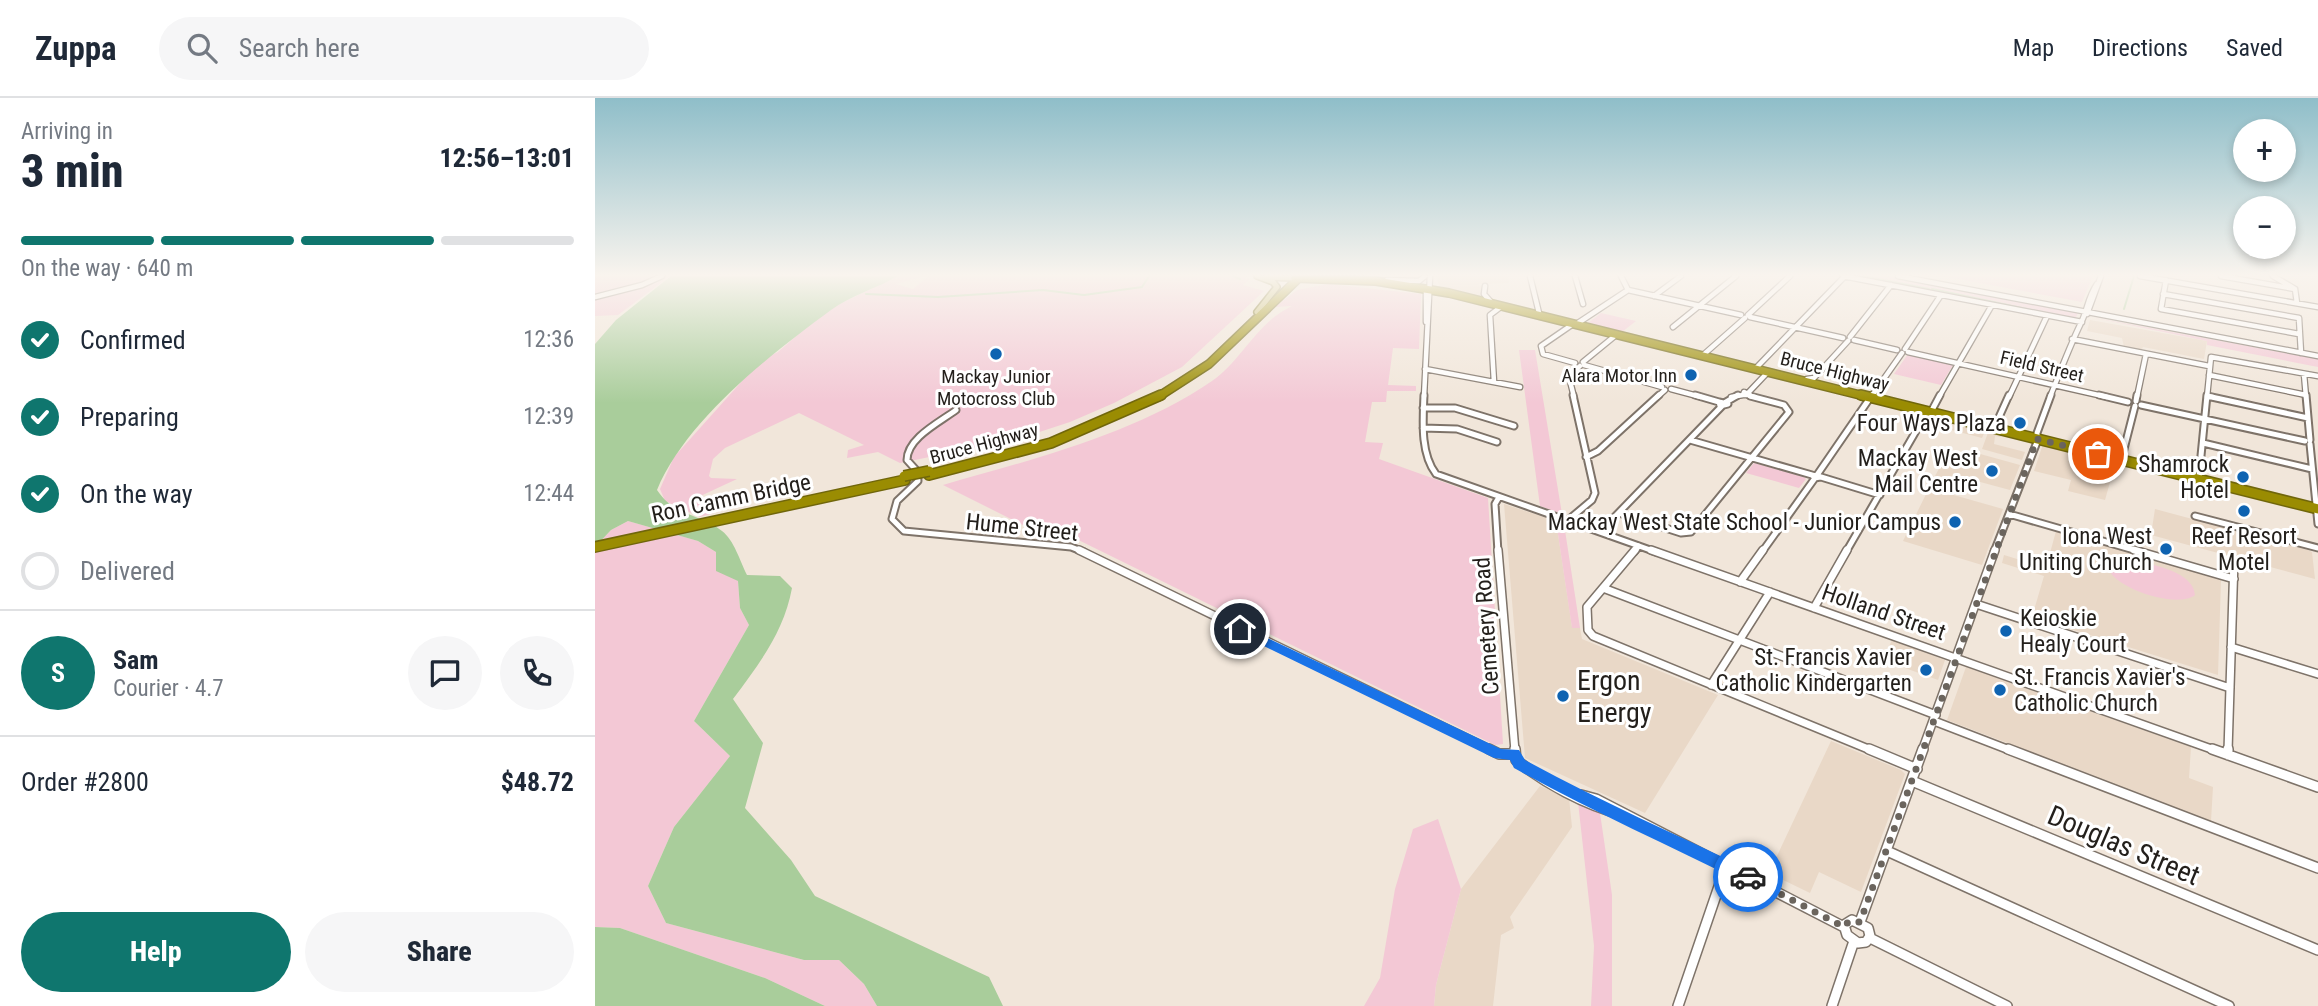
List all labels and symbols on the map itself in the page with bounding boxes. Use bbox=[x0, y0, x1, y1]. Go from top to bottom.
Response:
marker: Mackay Junior Motocross Club bbox=[988, 346, 1004, 362]
street label: Field Street bbox=[1998, 346, 2086, 387]
street label: Bruce Highway bbox=[1778, 347, 1892, 396]
place label: Alara Motor Inn bbox=[1562, 364, 1677, 387]
place label: Mackay Junior Motocross Club bbox=[937, 365, 1055, 410]
marker: Alara Motor Inn bbox=[1683, 367, 1699, 383]
place label: Four Ways Plaza bbox=[1857, 410, 2006, 437]
marker: Four Ways Plaza bbox=[2012, 415, 2028, 431]
street label: Bruce Highway bbox=[927, 418, 1041, 469]
pin bbox=[2068, 424, 2128, 484]
place label: Mackay West Mail Centre bbox=[1858, 445, 1978, 498]
place label: Shamrock Hotel bbox=[2138, 451, 2230, 504]
marker: Mackay West Mail Centre bbox=[1984, 463, 2000, 479]
street label: Ron Camm Bridge bbox=[649, 468, 813, 529]
marker: Shamrock Hotel bbox=[2235, 469, 2251, 485]
marker: Reef Resort Motel bbox=[2236, 503, 2252, 519]
street label: Hume Street bbox=[965, 508, 1079, 547]
place label: Mackay West State School - Junior Campus bbox=[1548, 509, 1941, 536]
marker: Mackay West State School - Junior Campus bbox=[1947, 514, 1963, 530]
place label: Iona West Uniting Church bbox=[2019, 523, 2152, 576]
place label: Reef Resort Motel bbox=[2191, 523, 2297, 576]
marker: Iona West Uniting Church bbox=[2158, 541, 2174, 557]
street label: Cemetery Road bbox=[1468, 556, 1505, 696]
street label: Holland Street bbox=[1818, 579, 1949, 646]
pin bbox=[1210, 599, 1270, 659]
place label: Keioskie Healy Court bbox=[2020, 605, 2126, 658]
marker: Keioskie Healy Court bbox=[1998, 623, 2014, 639]
place label: St. Francis Xavier Catholic Kindergarten bbox=[1715, 644, 1912, 697]
marker: St. Francis Xavier Catholic Kindergarten bbox=[1918, 662, 1934, 678]
place label: Ergon Energy bbox=[1577, 664, 1652, 729]
place label: St. Francis Xavier's Catholic Church bbox=[2014, 664, 2185, 717]
marker: St. Francis Xavier's Catholic Church bbox=[1992, 682, 2008, 698]
marker: Ergon Energy bbox=[1555, 688, 1571, 704]
street label: Douglas Street bbox=[2043, 799, 2205, 892]
courier bbox=[1713, 842, 1783, 912]

